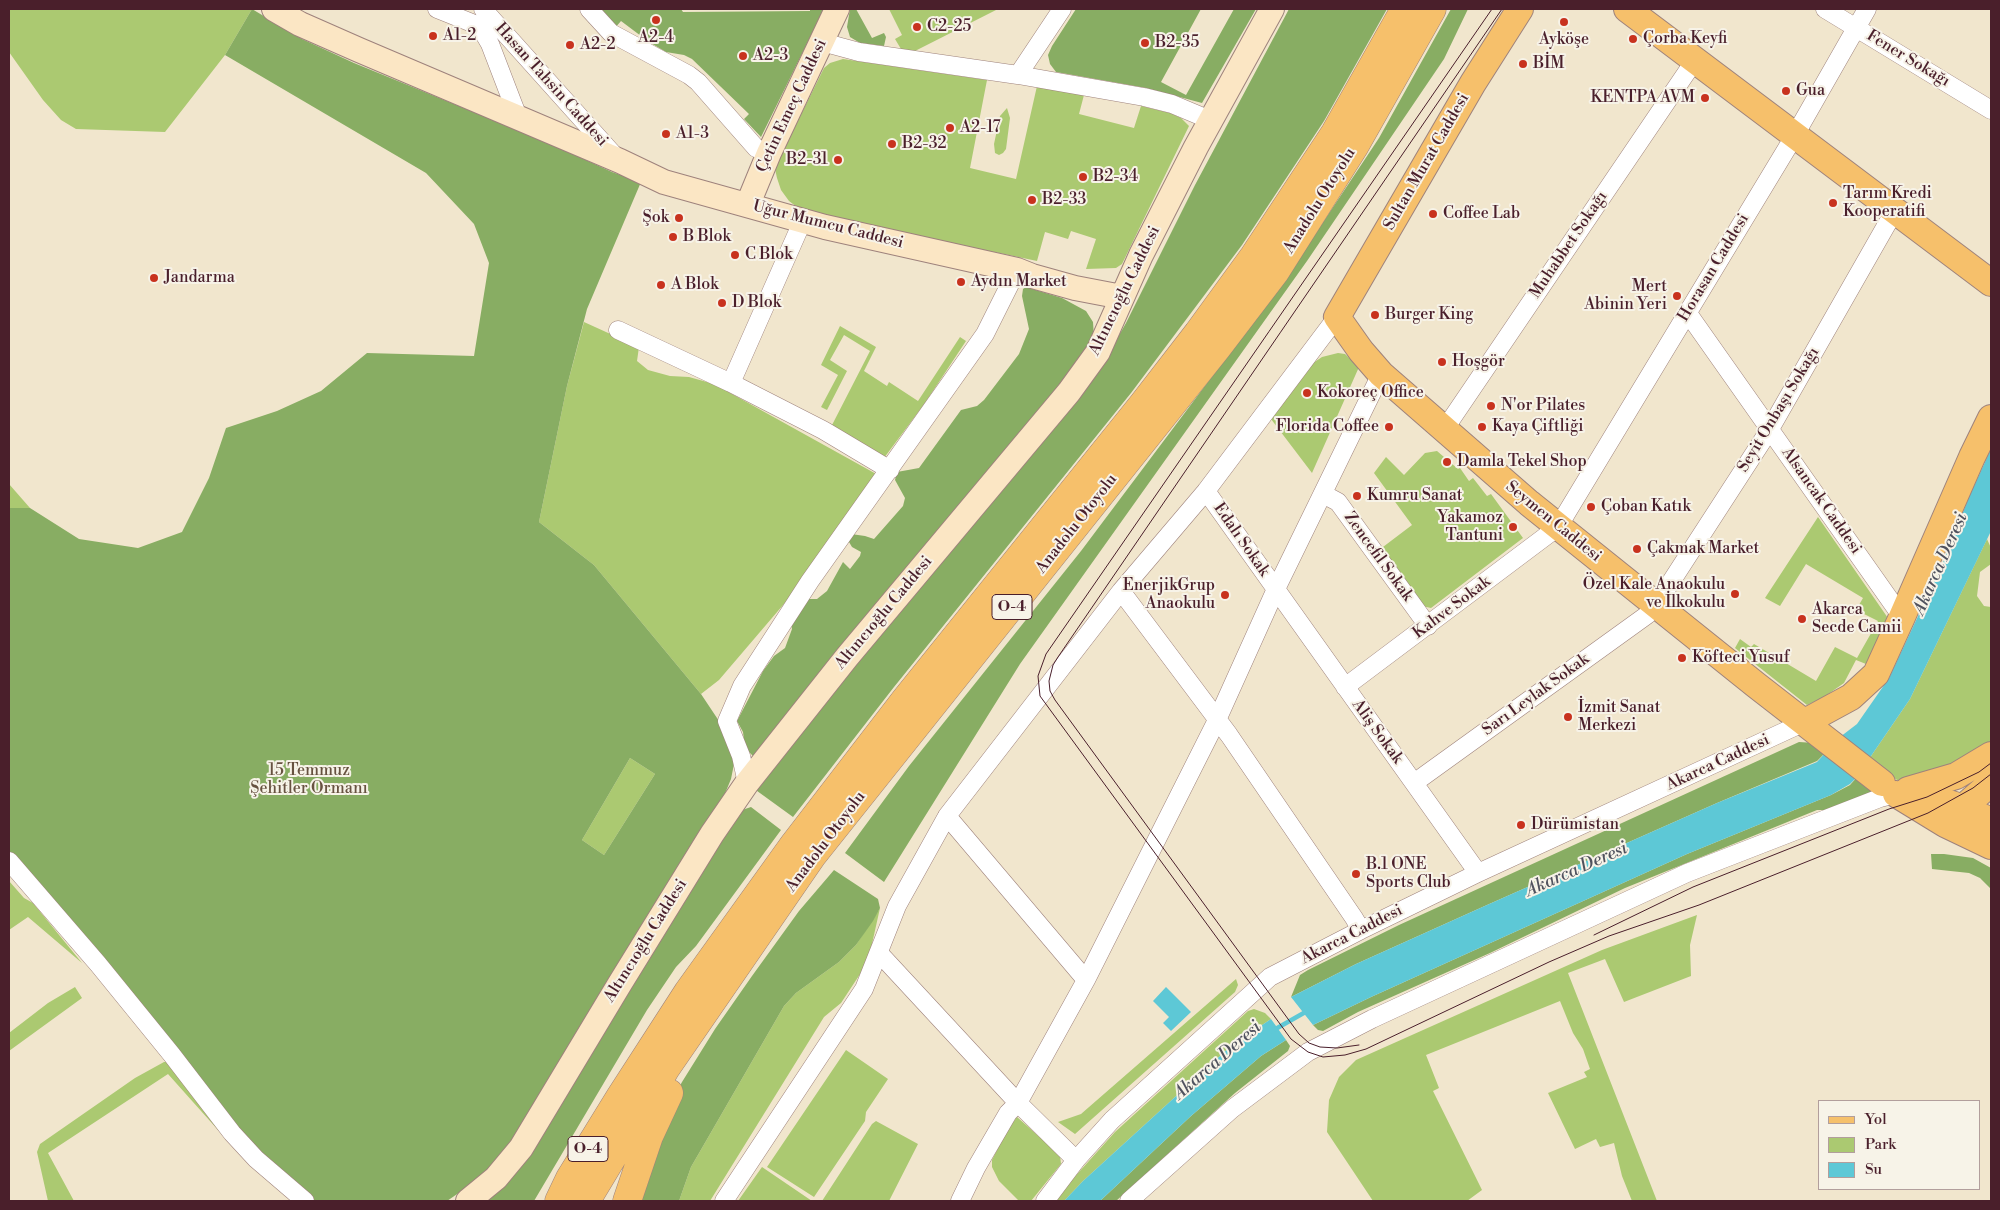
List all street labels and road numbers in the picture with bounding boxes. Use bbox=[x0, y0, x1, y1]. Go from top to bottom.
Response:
street label: Hasan Tahsin Caddesi bbox=[490, 19, 612, 151]
street label: Fener Sokağı bbox=[1863, 27, 1953, 91]
street label: Çetin Emeç Caddesi bbox=[753, 36, 831, 176]
street label: Sultan Murat Caddesi bbox=[1380, 90, 1474, 234]
street label: Anadolu Otoyolu bbox=[1280, 145, 1360, 257]
street label: Muhabbet Sokağı bbox=[1526, 188, 1612, 302]
street label: Uğur Mumcu Caddesi bbox=[751, 197, 905, 253]
street label: Horasan Caddesi bbox=[1674, 211, 1754, 325]
street label: Altıncıoğlu Caddesi bbox=[1085, 223, 1165, 359]
street label: Seyit Onbaşı Sokağı bbox=[1734, 344, 1824, 476]
street label: Alsancak Caddesi bbox=[1777, 444, 1865, 558]
street label: Anadolu Otoyolu bbox=[1032, 470, 1122, 578]
street label: Seymen Caddesi bbox=[1501, 478, 1605, 566]
street label: Edalı Sokak bbox=[1209, 500, 1273, 580]
street label: Zencefil Sokak bbox=[1339, 509, 1417, 605]
street label: Altıncıoğlu Caddesi bbox=[831, 553, 937, 673]
street label: Kahve Sokak bbox=[1409, 573, 1495, 643]
road number: O-4 bbox=[992, 594, 1032, 620]
street label: Sarı Leylak Sokak bbox=[1479, 650, 1593, 740]
street label: Aliş Sokak bbox=[1347, 696, 1407, 768]
street label: Akarca Caddesi bbox=[1663, 731, 1773, 795]
street label: Anadolu Otoyolu bbox=[782, 788, 870, 896]
street label: Altıncıoğlu Caddesi bbox=[600, 876, 692, 1006]
street label: Akarca Caddesi bbox=[1298, 901, 1406, 969]
road number: O-4 bbox=[568, 1136, 608, 1162]

